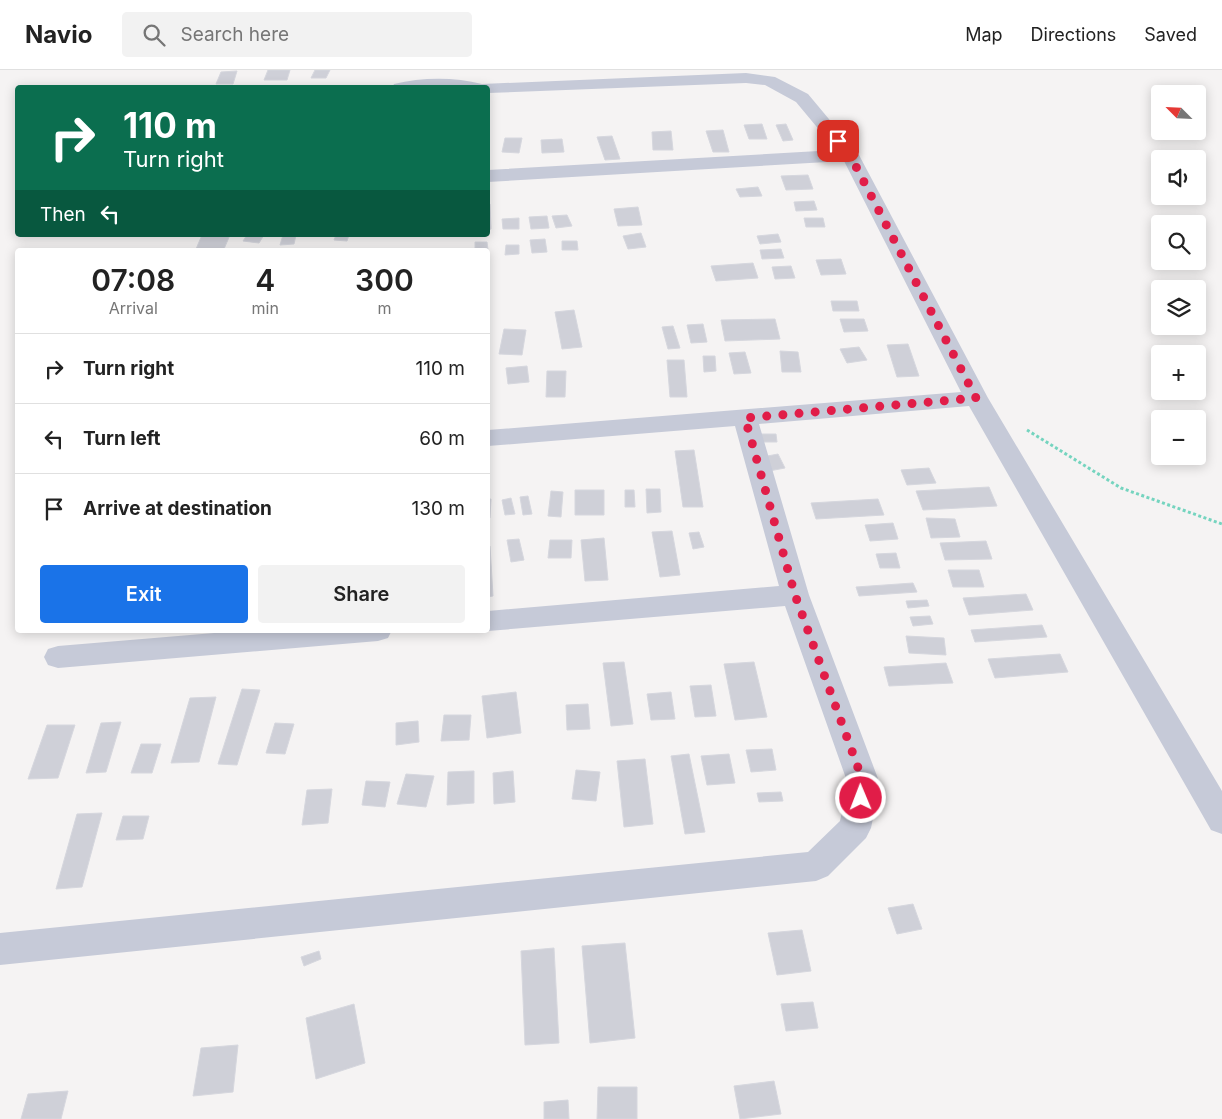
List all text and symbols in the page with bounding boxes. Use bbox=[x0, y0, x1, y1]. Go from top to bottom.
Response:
search box bbox=[122, 12, 472, 57]
text: Navio bbox=[25, 20, 92, 49]
icon: search bbox=[140, 21, 168, 49]
text: Search here bbox=[180, 23, 289, 46]
text: Map bbox=[965, 24, 1003, 45]
text: Directions bbox=[1031, 24, 1116, 45]
text: Saved bbox=[1144, 24, 1197, 45]
north arrow bbox=[1151, 85, 1206, 140]
map controls bbox=[1151, 85, 1206, 465]
text: 110 m bbox=[123, 104, 217, 146]
icon: right bbox=[40, 105, 105, 170]
pin bbox=[817, 120, 859, 162]
icon: arrive bbox=[824, 127, 852, 155]
text: Turn right bbox=[123, 146, 224, 172]
button: sound bbox=[1151, 150, 1206, 205]
icon: left bbox=[96, 200, 124, 228]
text: Then bbox=[40, 203, 86, 226]
button: search bbox=[1151, 215, 1206, 270]
text: 07:08 bbox=[91, 262, 175, 298]
text: 4 bbox=[255, 262, 275, 298]
text: 300 bbox=[355, 262, 414, 298]
button: layers bbox=[1151, 280, 1206, 335]
text: Arrival bbox=[109, 298, 158, 318]
text: min bbox=[252, 298, 279, 318]
text: m bbox=[377, 298, 391, 318]
button: + bbox=[1151, 345, 1206, 400]
icon: right bbox=[40, 355, 68, 383]
text: Turn right bbox=[83, 357, 174, 380]
text: 110 m bbox=[416, 357, 465, 380]
button: − bbox=[1151, 410, 1206, 465]
icon: left bbox=[40, 425, 68, 453]
text: Turn left bbox=[83, 427, 161, 450]
text: 60 m bbox=[419, 427, 465, 450]
icon: arrive bbox=[40, 495, 68, 523]
text: Arrive at destination bbox=[83, 497, 272, 520]
text: 130 m bbox=[412, 497, 465, 520]
button: Exit bbox=[40, 565, 248, 623]
button: Share bbox=[258, 565, 465, 623]
position arrow bbox=[834, 771, 886, 823]

